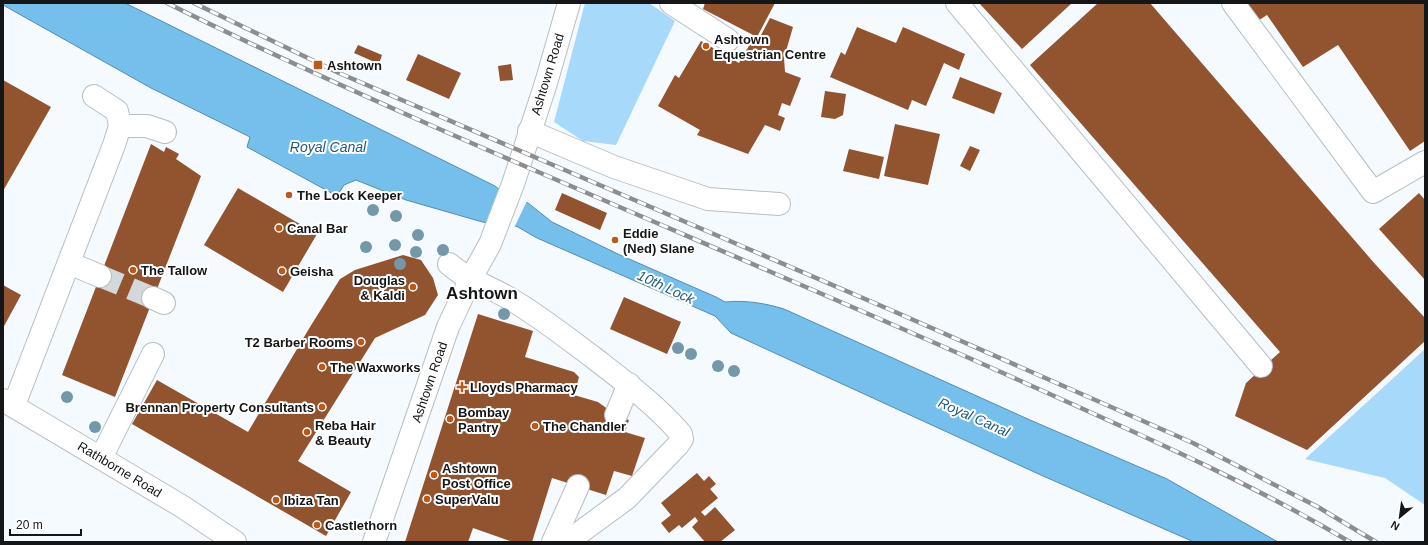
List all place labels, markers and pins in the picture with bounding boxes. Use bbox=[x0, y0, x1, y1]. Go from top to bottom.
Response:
place label: Ashtown Equestrian Centre bbox=[714, 32, 826, 62]
marker: Ashtown Equestrian Centre bbox=[701, 41, 711, 51]
place label: Ashtown bbox=[327, 58, 382, 73]
marker: Ashtown bbox=[312, 59, 324, 71]
place label: The Lock Keeper bbox=[297, 188, 402, 203]
marker: The Lock Keeper bbox=[284, 190, 294, 200]
place label: Canal Bar bbox=[287, 221, 348, 236]
marker: Canal Bar bbox=[274, 223, 284, 233]
place label: Eddie (Ned) Slane bbox=[623, 226, 695, 256]
marker: Eddie (Ned) Slane bbox=[610, 235, 620, 245]
place label: The Tallow bbox=[141, 263, 208, 278]
place label: Geisha bbox=[290, 264, 334, 279]
marker: The Tallow bbox=[128, 265, 138, 275]
marker: Geisha bbox=[277, 266, 287, 276]
place label: Douglas & Kaldi bbox=[354, 273, 405, 303]
marker: Douglas & Kaldi bbox=[408, 282, 418, 292]
place label: T2 Barber Rooms bbox=[245, 335, 353, 350]
marker: T2 Barber Rooms bbox=[356, 337, 366, 347]
place label: The Waxworks bbox=[330, 360, 421, 375]
marker: The Waxworks bbox=[317, 362, 327, 372]
place label: Lloyds Pharmacy bbox=[470, 380, 578, 395]
marker: Lloyds Pharmacy bbox=[457, 382, 467, 392]
place label: Brennan Property Consultants bbox=[125, 400, 314, 415]
marker: Brennan Property Consultants bbox=[317, 402, 327, 412]
place label: Bombay Pantry bbox=[458, 405, 510, 435]
marker: Bombay Pantry bbox=[445, 414, 455, 424]
place label: Reba Hair & Beauty bbox=[315, 418, 376, 448]
place label: The Chandler bbox=[543, 419, 626, 434]
marker: The Chandler bbox=[530, 421, 540, 431]
marker: Reba Hair & Beauty bbox=[302, 427, 312, 437]
place label: Ashtown Post Office bbox=[442, 461, 511, 491]
marker: Ashtown Post Office bbox=[429, 470, 439, 480]
place label: SuperValu bbox=[435, 492, 499, 507]
place label: Ibiza Tan bbox=[284, 493, 339, 508]
marker: SuperValu bbox=[422, 494, 432, 504]
marker: Ibiza Tan bbox=[271, 495, 281, 505]
place label: Castlethorn bbox=[325, 518, 397, 533]
marker: Castlethorn bbox=[312, 520, 322, 530]

